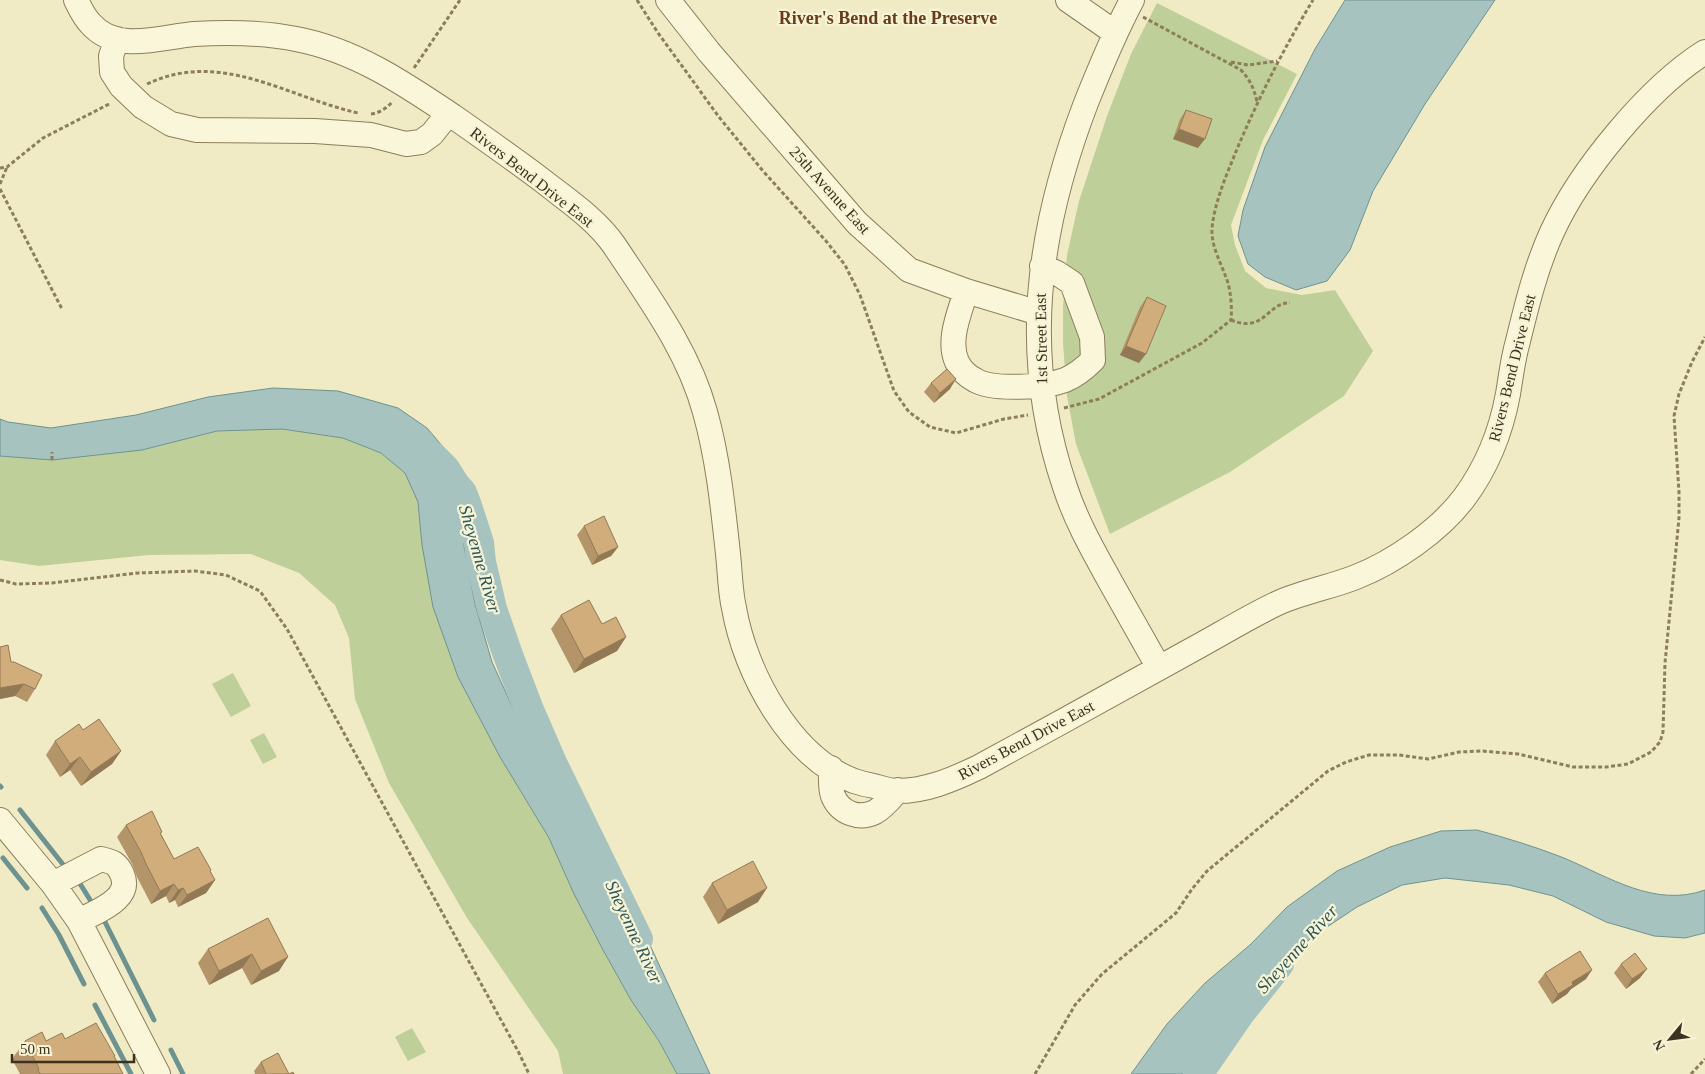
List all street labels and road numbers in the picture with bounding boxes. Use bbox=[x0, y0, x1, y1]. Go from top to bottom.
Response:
street label: Rivers Bend Drive East bbox=[467, 124, 597, 231]
street label: 25th Avenue East bbox=[786, 143, 874, 238]
street label: Rivers Bend Drive East bbox=[1485, 292, 1539, 444]
street label: 1st Street East bbox=[1032, 293, 1050, 385]
street label: Rivers Bend Drive East bbox=[955, 697, 1097, 783]

